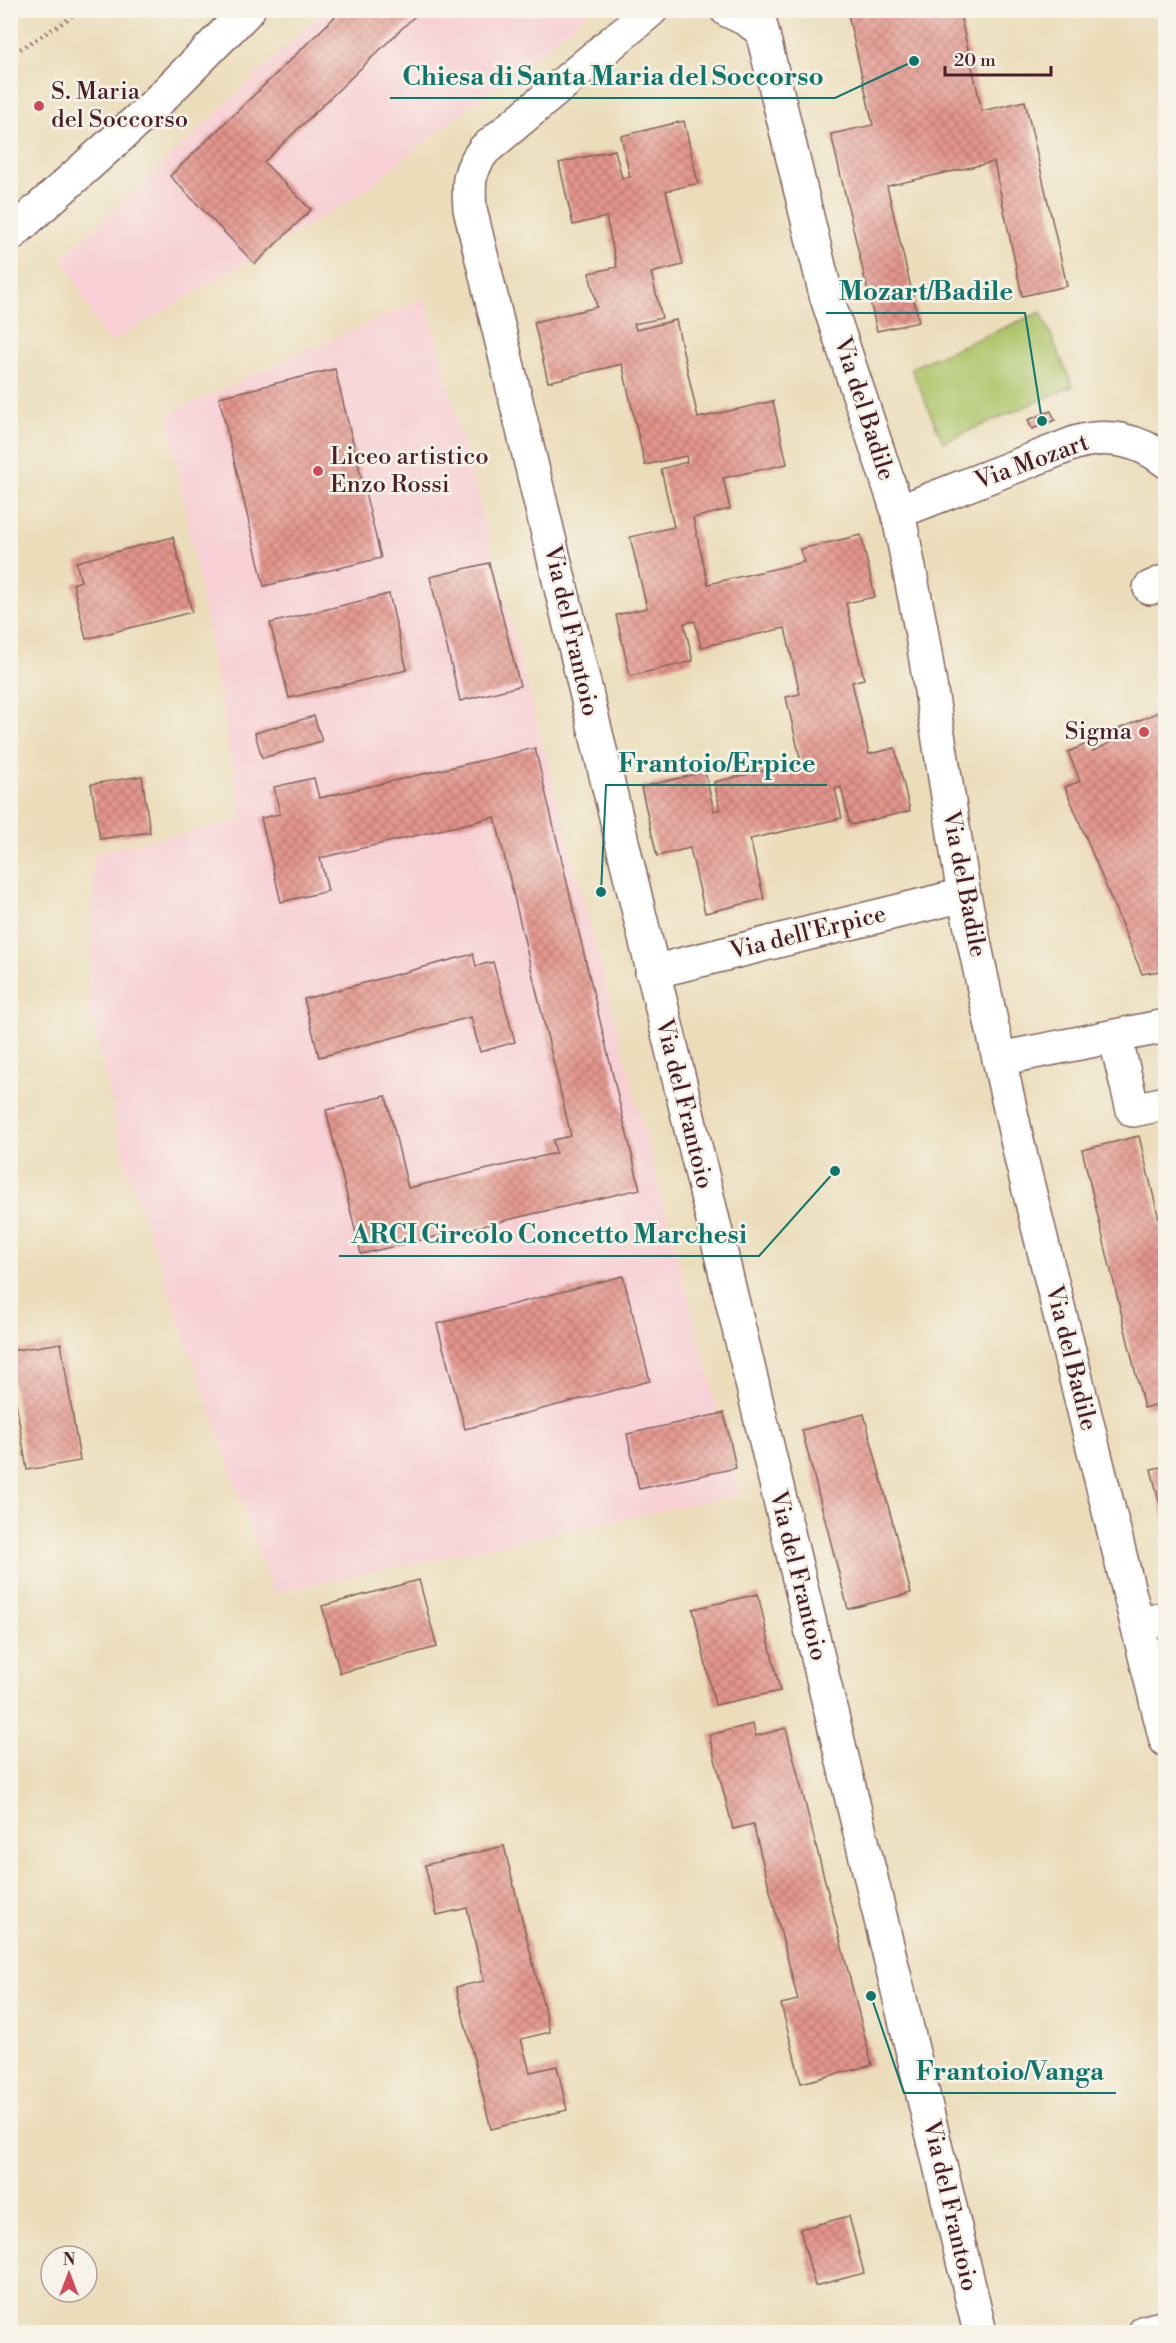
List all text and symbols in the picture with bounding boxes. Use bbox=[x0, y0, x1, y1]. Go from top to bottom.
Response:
scale bar bbox=[945, 39, 1052, 77]
text: 20 m bbox=[954, 49, 996, 72]
callout: Chiesa di Santa Maria del Soccorso bbox=[390, 54, 835, 98]
text: Chiesa di Santa Maria del Soccorso bbox=[402, 61, 824, 93]
place label: S. Maria del Soccorso bbox=[51, 77, 188, 135]
marker: S. Maria del Soccorso bbox=[32, 99, 46, 113]
callout: Mozart/Badile bbox=[826, 269, 1025, 313]
text: Mozart/Badile bbox=[839, 276, 1013, 308]
street label: Via del Badile bbox=[826, 333, 901, 484]
street label: Via Mozart bbox=[970, 427, 1093, 497]
place label: Liceo artistico Enzo Rossi bbox=[330, 442, 489, 500]
marker: Liceo artistico Enzo Rossi bbox=[311, 464, 325, 478]
street label: Via del Frantoio bbox=[537, 542, 605, 719]
place label: Sigma bbox=[1065, 717, 1133, 747]
marker: Sigma bbox=[1137, 725, 1151, 739]
callout: Frantoio/Erpice bbox=[606, 741, 827, 785]
text: Frantoio/Erpice bbox=[618, 748, 816, 780]
street label: Via del Badile bbox=[935, 807, 993, 960]
street label: Via dell'Erpice bbox=[726, 899, 889, 967]
street label: Via del Frantoio bbox=[648, 1015, 720, 1192]
callout: ARCI Circolo Concetto Marchesi bbox=[339, 1212, 759, 1256]
text: ARCI Circolo Concetto Marchesi bbox=[350, 1219, 747, 1251]
street label: Via del Badile bbox=[1038, 1281, 1104, 1434]
street label: Via del Frantoio bbox=[762, 1487, 834, 1664]
callout: Frantoio/Vanga bbox=[904, 2049, 1116, 2093]
text: Frantoio/Vanga bbox=[916, 2056, 1105, 2088]
street label: Via del Frantoio bbox=[916, 2117, 984, 2294]
north arrow bbox=[39, 2244, 99, 2304]
text: N bbox=[63, 2250, 76, 2270]

